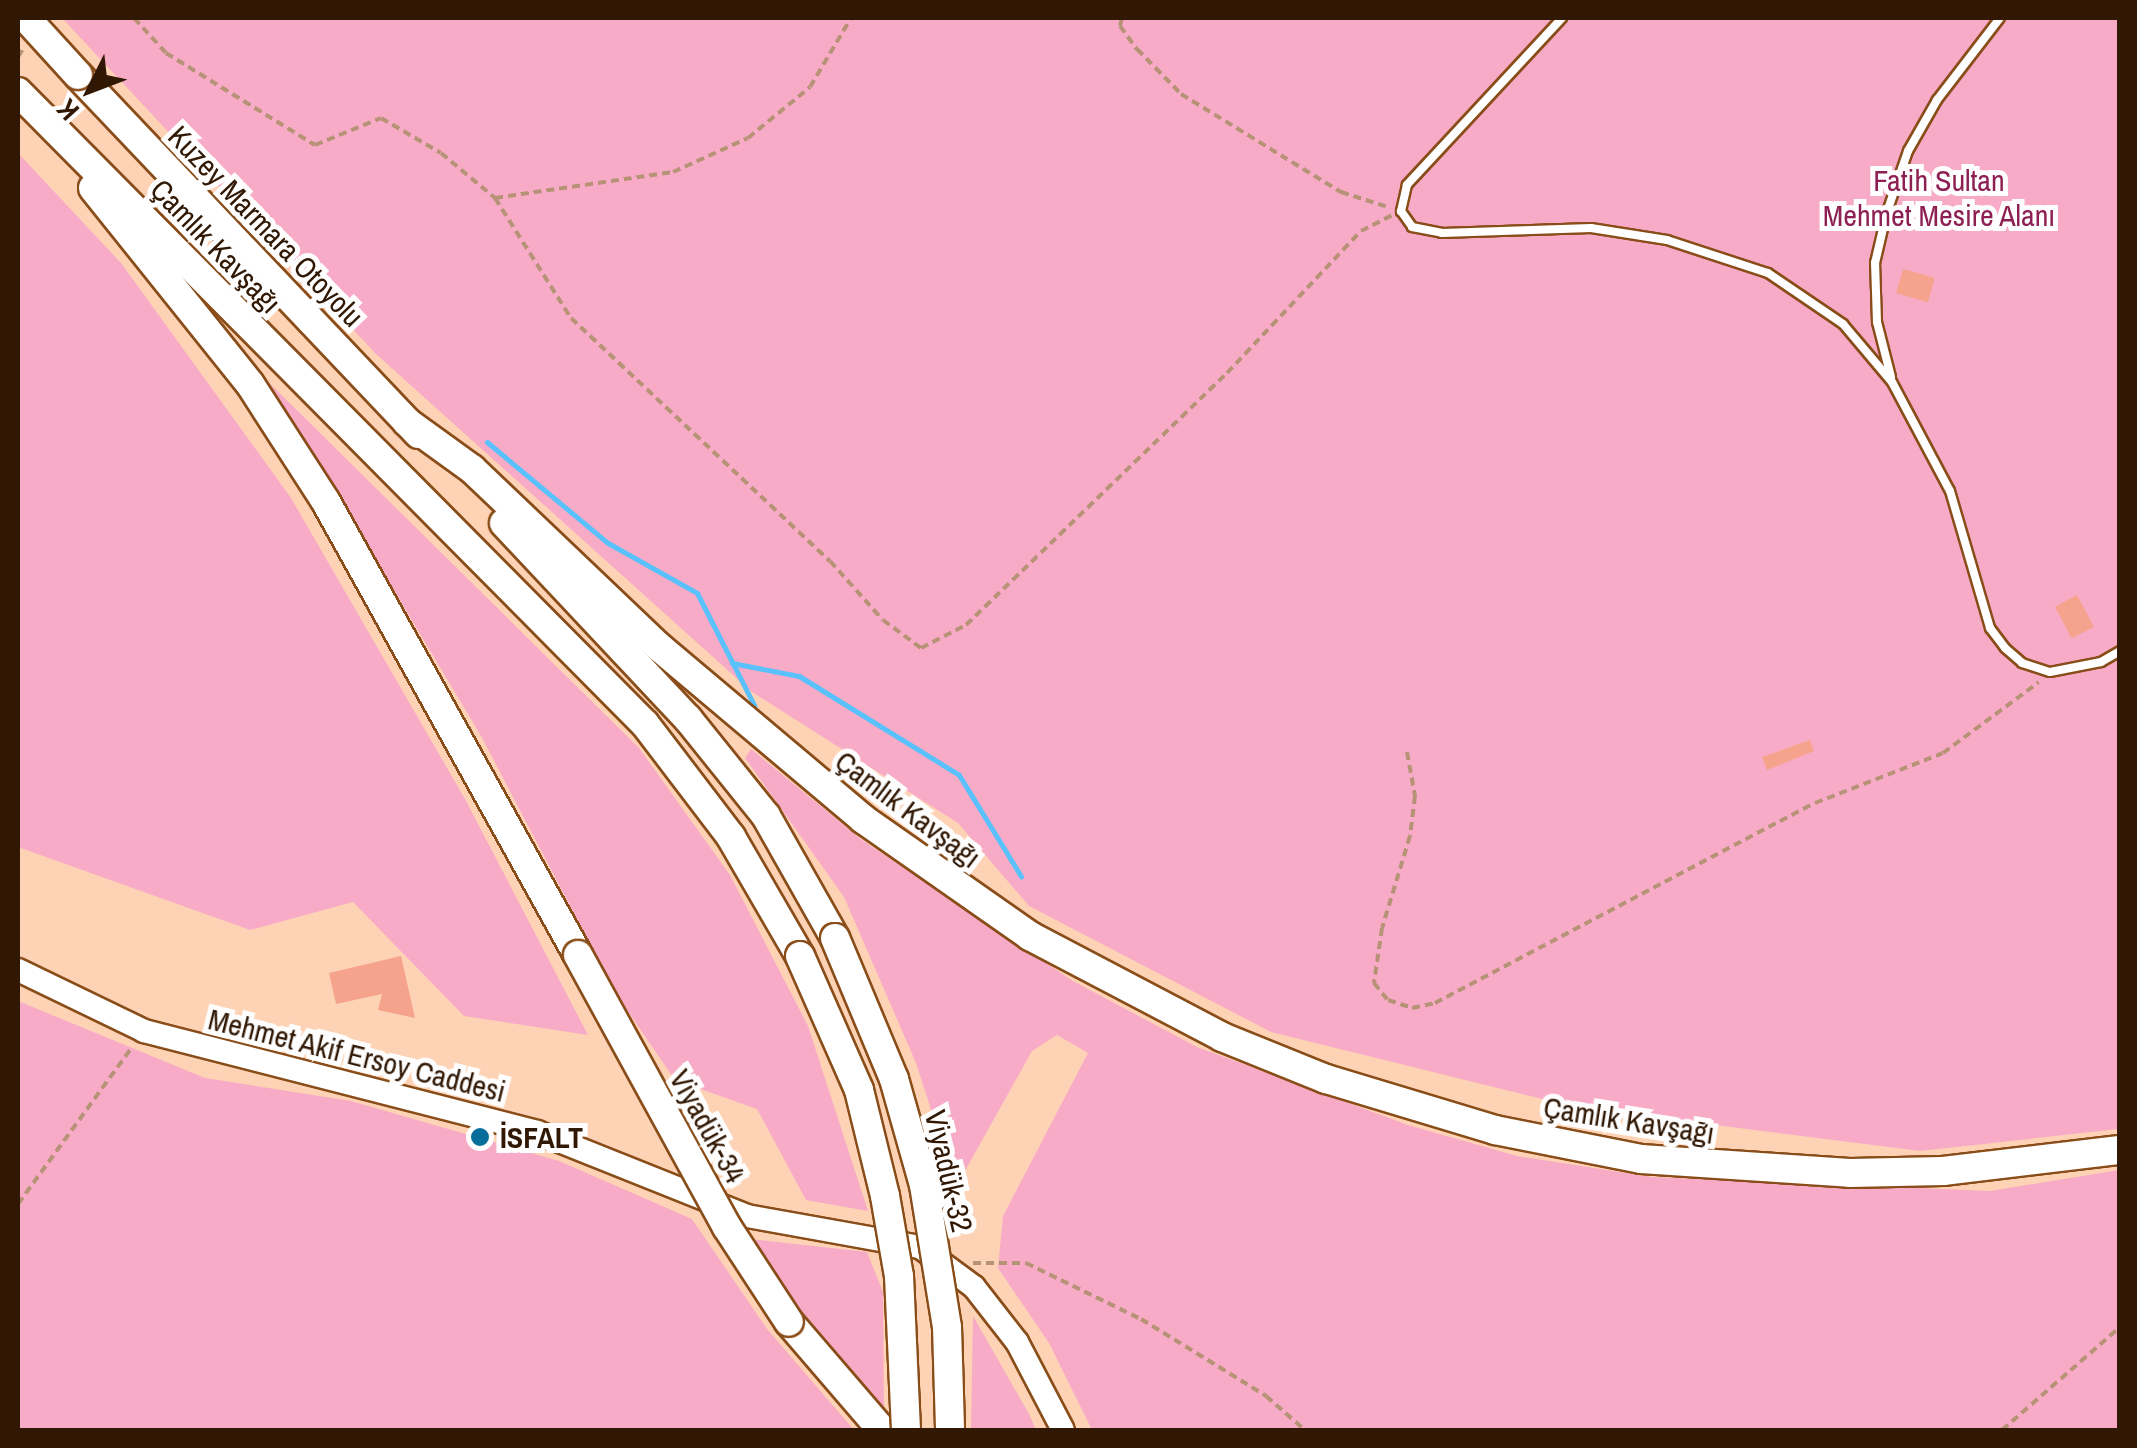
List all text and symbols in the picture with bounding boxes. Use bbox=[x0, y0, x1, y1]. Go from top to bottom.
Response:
north arrow bbox=[40, 40, 140, 140]
text: K bbox=[48, 91, 87, 129]
street label: Kuzey Marmara Otoyolu bbox=[161, 118, 371, 334]
park label: Fatih Sultan Mehmet Mesire Alanı bbox=[1822, 162, 2056, 232]
street label: Çamlık Kavşağı bbox=[143, 172, 289, 320]
street label: Çamlık Kavşağı bbox=[828, 743, 988, 875]
street label: Mehmet Akif Ersoy Caddesi bbox=[204, 1000, 510, 1110]
street label: Viyadük-34 bbox=[662, 1063, 754, 1189]
street label: Çamlık Kavşağı bbox=[1541, 1089, 1717, 1151]
street label: Viyadük-32 bbox=[918, 1107, 980, 1235]
place label: İSFALT bbox=[500, 1119, 583, 1155]
marker: İSFALT bbox=[469, 1126, 491, 1148]

